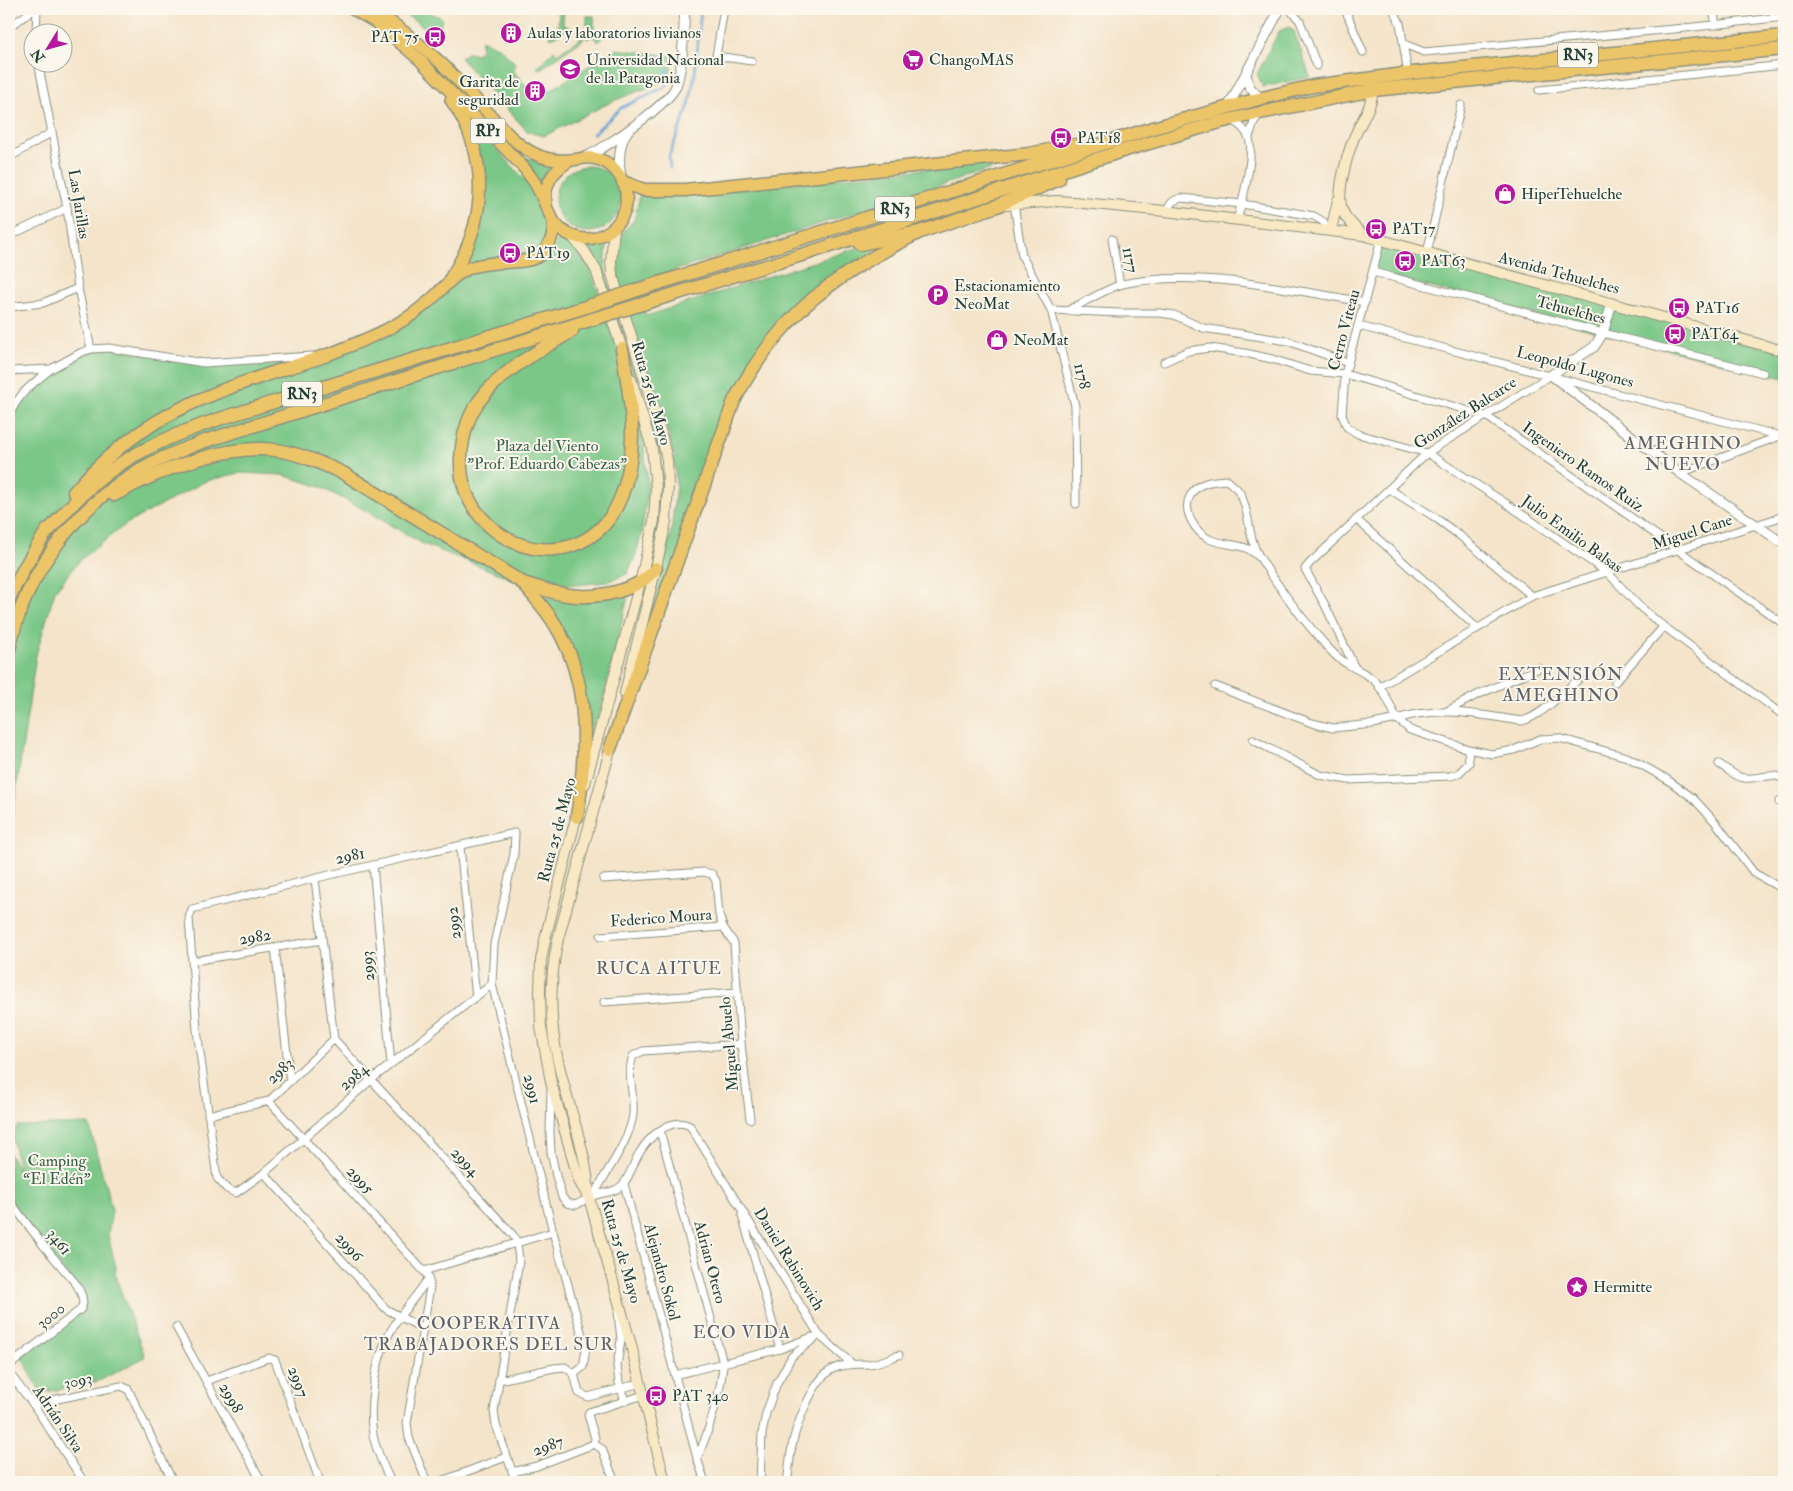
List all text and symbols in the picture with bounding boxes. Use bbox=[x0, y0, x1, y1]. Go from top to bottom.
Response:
building icon: Aulas y laboratorios livianos bbox=[499, 21, 523, 45]
north arrow bbox=[22, 22, 72, 72]
place label: Aulas y laboratorios livianos bbox=[526, 23, 701, 43]
bus stop icon: PAT 75 bbox=[423, 25, 447, 49]
place label: PAT 75 bbox=[371, 27, 419, 47]
road number: RN3 bbox=[1558, 42, 1598, 68]
text: N bbox=[27, 45, 49, 66]
supermarket icon: ChangoMAS bbox=[901, 48, 925, 72]
place label: Universidad Nacional de la Patagonia bbox=[586, 50, 724, 88]
place label: ChangoMAS bbox=[929, 50, 1014, 70]
school or university icon: Universidad Nacional de la Patagonia bbox=[558, 57, 582, 81]
place label: Garita de seguridad bbox=[458, 72, 519, 110]
building icon: Garita de seguridad bbox=[523, 79, 547, 103]
road number: RP1 bbox=[470, 118, 506, 144]
bus stop icon: PAT18 bbox=[1049, 126, 1073, 150]
place label: PAT18 bbox=[1077, 128, 1121, 148]
street label: Las Jarillas bbox=[63, 168, 94, 240]
shop icon: HiperTehuelche bbox=[1493, 182, 1517, 206]
place label: HiperTehuelche bbox=[1521, 184, 1623, 205]
road number: RN3 bbox=[875, 196, 915, 222]
bus stop icon: PAT17 bbox=[1364, 217, 1388, 241]
place label: PAT17 bbox=[1392, 219, 1436, 239]
bus stop icon: PAT19 bbox=[498, 241, 522, 265]
place label: PAT19 bbox=[526, 243, 570, 263]
street label: 1177 bbox=[1118, 245, 1142, 275]
street label: Avenida Tehuelches bbox=[1495, 247, 1622, 299]
bus stop icon: PAT63 bbox=[1393, 249, 1417, 273]
place label: PAT63 bbox=[1421, 251, 1466, 271]
place label: Estacionamiento NeoMat bbox=[954, 276, 1061, 314]
parking icon: Estacionamiento NeoMat bbox=[926, 283, 950, 307]
street label: Cerro Viteau bbox=[1324, 287, 1364, 373]
street label: Tehuelches bbox=[1534, 291, 1608, 329]
bus stop icon: PAT16 bbox=[1667, 296, 1691, 320]
place label: PAT16 bbox=[1695, 298, 1740, 318]
bus stop icon: PAT64 bbox=[1663, 322, 1687, 346]
place label: PAT64 bbox=[1691, 324, 1739, 344]
shop icon: NeoMat bbox=[985, 328, 1009, 352]
place label: NeoMat bbox=[1013, 330, 1068, 350]
street label: Ruta 25 de Mayo bbox=[627, 339, 676, 448]
street label: Leopoldo Lugones bbox=[1514, 342, 1636, 393]
street label: 1178 bbox=[1069, 361, 1095, 392]
street label: González Balcarce bbox=[1410, 372, 1520, 454]
road number: RN3 bbox=[282, 382, 322, 406]
street label: Ingeniero Ramos Ruiz bbox=[1518, 418, 1648, 517]
district label: AMEGHINO NUEVO bbox=[1623, 432, 1742, 476]
park label: Plaza del Viento "Prof. Eduardo Cabezas" bbox=[467, 436, 627, 474]
street label: Julio Emilio Balsas bbox=[1516, 490, 1626, 578]
street label: Miguel Cane bbox=[1649, 510, 1735, 554]
district label: EXTENSIÓN AMEGHINO bbox=[1498, 663, 1624, 707]
street label: Ruta 25 de Mayo bbox=[533, 775, 581, 884]
street label: 2981 bbox=[333, 843, 367, 869]
street label: Federico Moura bbox=[609, 904, 713, 932]
street label: 2992 bbox=[442, 906, 466, 940]
street label: 2982 bbox=[238, 925, 272, 949]
street label: 2993 bbox=[357, 950, 379, 982]
district label: RUCA AITUE bbox=[596, 957, 722, 980]
street label: Miguel Abuelo bbox=[715, 996, 743, 1092]
street label: 2983 bbox=[262, 1053, 298, 1089]
street label: 2984 bbox=[335, 1058, 374, 1095]
street label: 2991 bbox=[519, 1072, 545, 1106]
street label: 2994 bbox=[446, 1143, 485, 1182]
park label: Camping “El Edén” bbox=[23, 1151, 91, 1189]
street label: 2995 bbox=[342, 1162, 378, 1198]
street label: Ruta 25 de Mayo bbox=[597, 1197, 646, 1306]
street label: Daniel Rabinovich bbox=[749, 1204, 829, 1315]
street label: Adrian Otero bbox=[689, 1217, 731, 1306]
street label: Alejandro Sokol bbox=[639, 1220, 685, 1323]
street label: 3461 bbox=[42, 1225, 76, 1259]
street label: 2996 bbox=[331, 1228, 368, 1266]
place icon: Hermitte bbox=[1565, 1275, 1589, 1299]
place label: Hermitte bbox=[1593, 1277, 1653, 1297]
street label: 3000 bbox=[33, 1299, 69, 1333]
district label: COOPERATIVA TRABAJADORES DEL SUR bbox=[364, 1312, 614, 1356]
district label: ECO VIDA bbox=[693, 1321, 791, 1344]
street label: 2997 bbox=[283, 1364, 313, 1401]
street label: 3093 bbox=[62, 1368, 94, 1394]
street label: 2998 bbox=[214, 1379, 248, 1417]
street label: Adrián Silva bbox=[28, 1381, 88, 1457]
bus stop icon: PAT 340 bbox=[644, 1384, 668, 1408]
place label: PAT 340 bbox=[672, 1386, 729, 1406]
street label: 2987 bbox=[530, 1431, 567, 1461]

